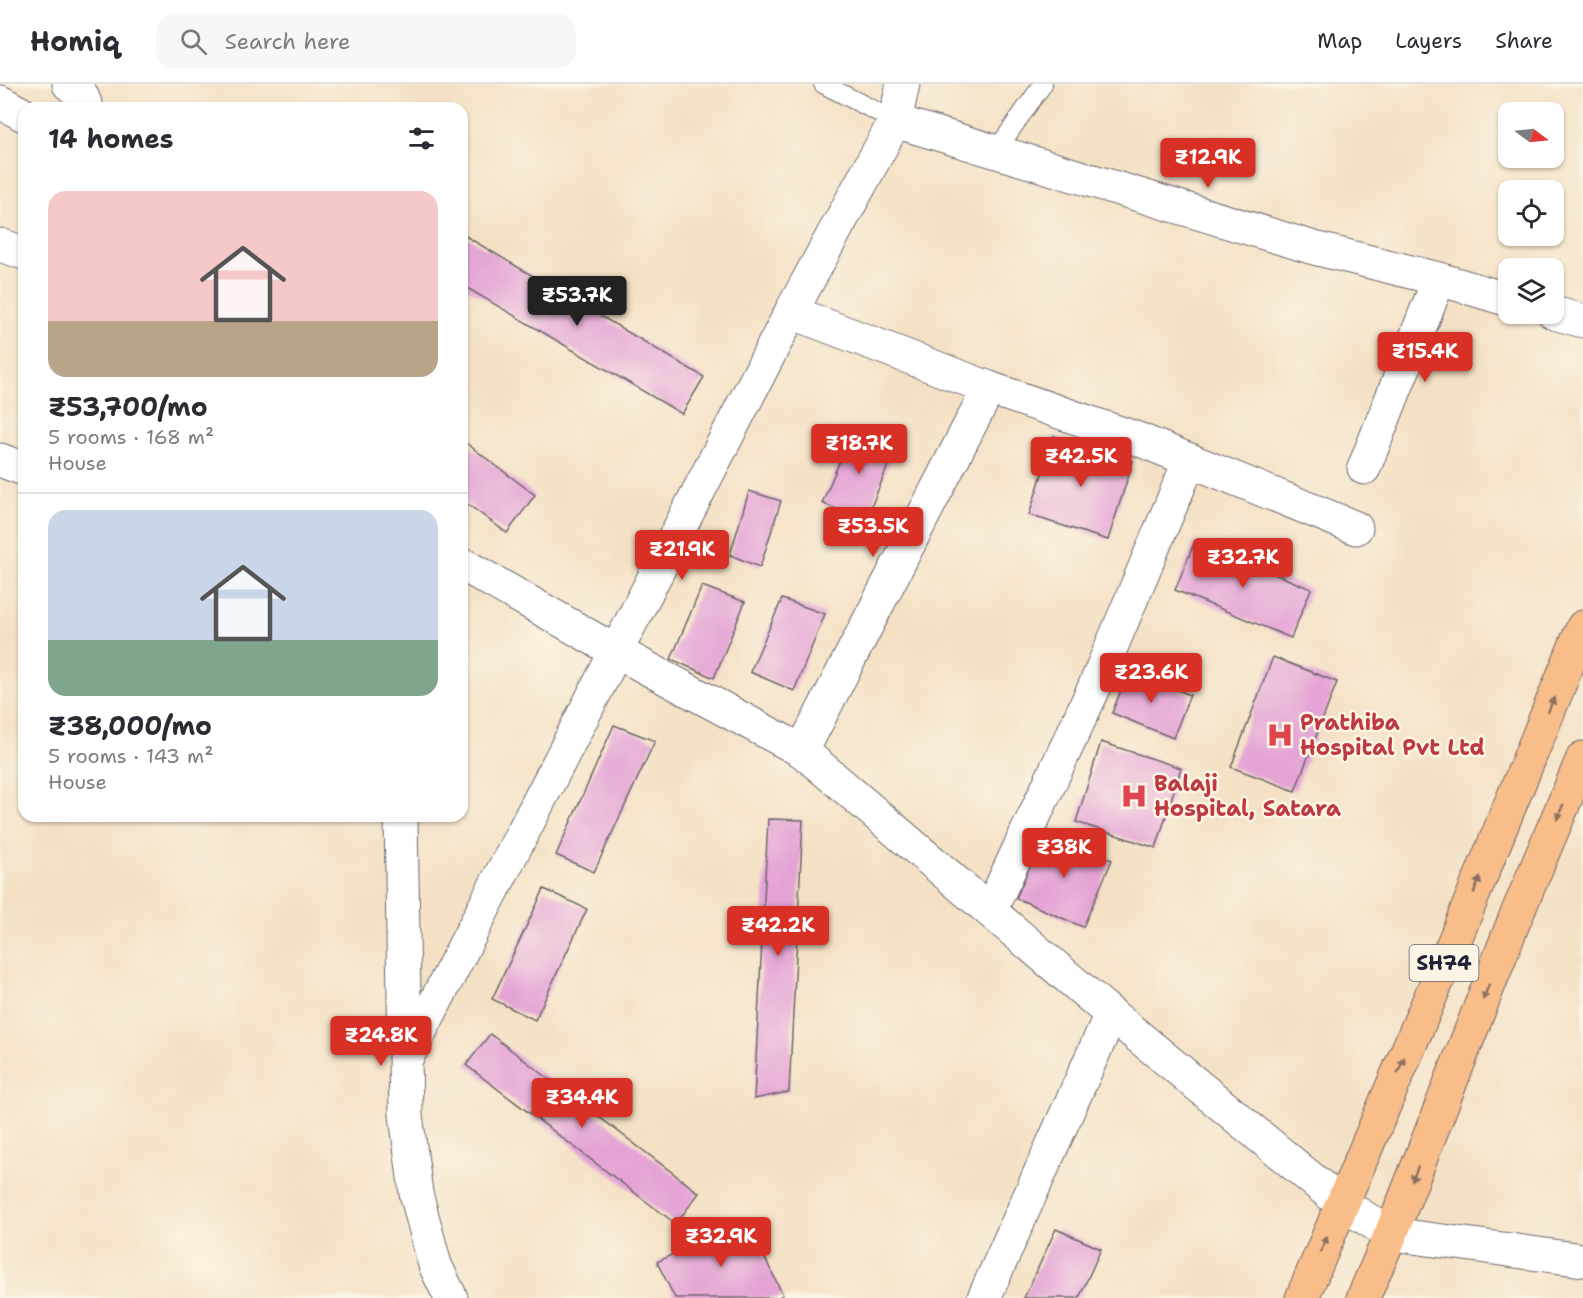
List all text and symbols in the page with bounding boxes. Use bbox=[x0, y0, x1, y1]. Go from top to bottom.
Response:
search box bbox=[156, 14, 576, 68]
text: Homiq bbox=[30, 22, 120, 60]
icon: search bbox=[177, 25, 210, 58]
text: Search here bbox=[225, 27, 351, 56]
text: Map bbox=[1317, 27, 1362, 55]
text: Layers bbox=[1395, 27, 1462, 55]
text: Share bbox=[1495, 27, 1553, 55]
north arrow bbox=[1498, 102, 1564, 168]
map controls bbox=[1498, 102, 1564, 324]
text: 14 homes bbox=[48, 121, 174, 156]
icon: filters bbox=[405, 122, 438, 155]
pin: ₹12.9K bbox=[1159, 138, 1257, 189]
text: ₹12.9K bbox=[1174, 144, 1242, 170]
button: locate bbox=[1498, 180, 1564, 246]
icon: home bbox=[189, 230, 297, 338]
button: layers bbox=[1498, 258, 1564, 324]
pin: ₹53.7K bbox=[528, 276, 626, 327]
text: ₹53.7K bbox=[542, 282, 612, 308]
pin: ₹15.4K bbox=[1376, 332, 1474, 383]
text: ₹15.4K bbox=[1392, 338, 1458, 364]
text: ₹53,700/mo bbox=[48, 389, 208, 424]
text: 5 rooms · 168 m² bbox=[48, 424, 214, 450]
pin: ₹18.7K bbox=[810, 424, 908, 475]
text: ₹18.7K bbox=[825, 430, 893, 456]
pin: ₹42.5K bbox=[1032, 437, 1130, 488]
text: ₹42.5K bbox=[1045, 443, 1117, 469]
text: House bbox=[48, 450, 107, 476]
pin: ₹53.5K bbox=[824, 507, 922, 558]
text: ₹53.5K bbox=[837, 513, 909, 539]
pin: ₹21.9K bbox=[633, 530, 731, 581]
text: ₹21.9K bbox=[649, 536, 715, 562]
pin: ₹32.7K bbox=[1194, 538, 1292, 589]
text: ₹32.7K bbox=[1207, 544, 1279, 570]
icon: home bbox=[189, 549, 297, 657]
pin: ₹23.6K bbox=[1102, 653, 1200, 704]
text: ₹23.6K bbox=[1114, 659, 1188, 685]
one-way arrow bbox=[1547, 696, 1556, 714]
text: ₹38,000/mo bbox=[48, 708, 212, 743]
place label: Prathiba Hospital Pvt Ltd bbox=[1300, 708, 1485, 762]
hospital icon: Prathiba Hospital Pvt Ltd bbox=[1265, 720, 1295, 750]
text: 5 rooms · 143 m² bbox=[48, 743, 213, 769]
text: House bbox=[48, 769, 107, 795]
place label: Balaji Hospital, Satara bbox=[1154, 769, 1341, 823]
hospital icon: Balaji Hospital, Satara bbox=[1119, 781, 1149, 811]
one-way arrow bbox=[1555, 803, 1565, 821]
pin: ₹38K bbox=[1028, 828, 1100, 879]
text: ₹38K bbox=[1036, 834, 1092, 860]
one-way arrow bbox=[1472, 876, 1482, 894]
pin: ₹42.2K bbox=[729, 906, 827, 957]
text: ₹42.2K bbox=[741, 912, 815, 938]
road number: SH74 bbox=[1410, 945, 1478, 981]
one-way arrow bbox=[1481, 983, 1490, 1001]
pin: ₹24.8K bbox=[332, 1016, 430, 1067]
text: ₹24.8K bbox=[344, 1022, 418, 1048]
one-way arrow bbox=[1396, 1056, 1405, 1073]
pin: ₹34.4K bbox=[533, 1078, 631, 1129]
text: ₹34.4K bbox=[546, 1084, 618, 1110]
one-way arrow bbox=[1410, 1165, 1419, 1183]
pin: ₹32.9K bbox=[672, 1217, 770, 1268]
text: ₹32.9K bbox=[685, 1223, 757, 1249]
one-way arrow bbox=[1320, 1235, 1329, 1253]

